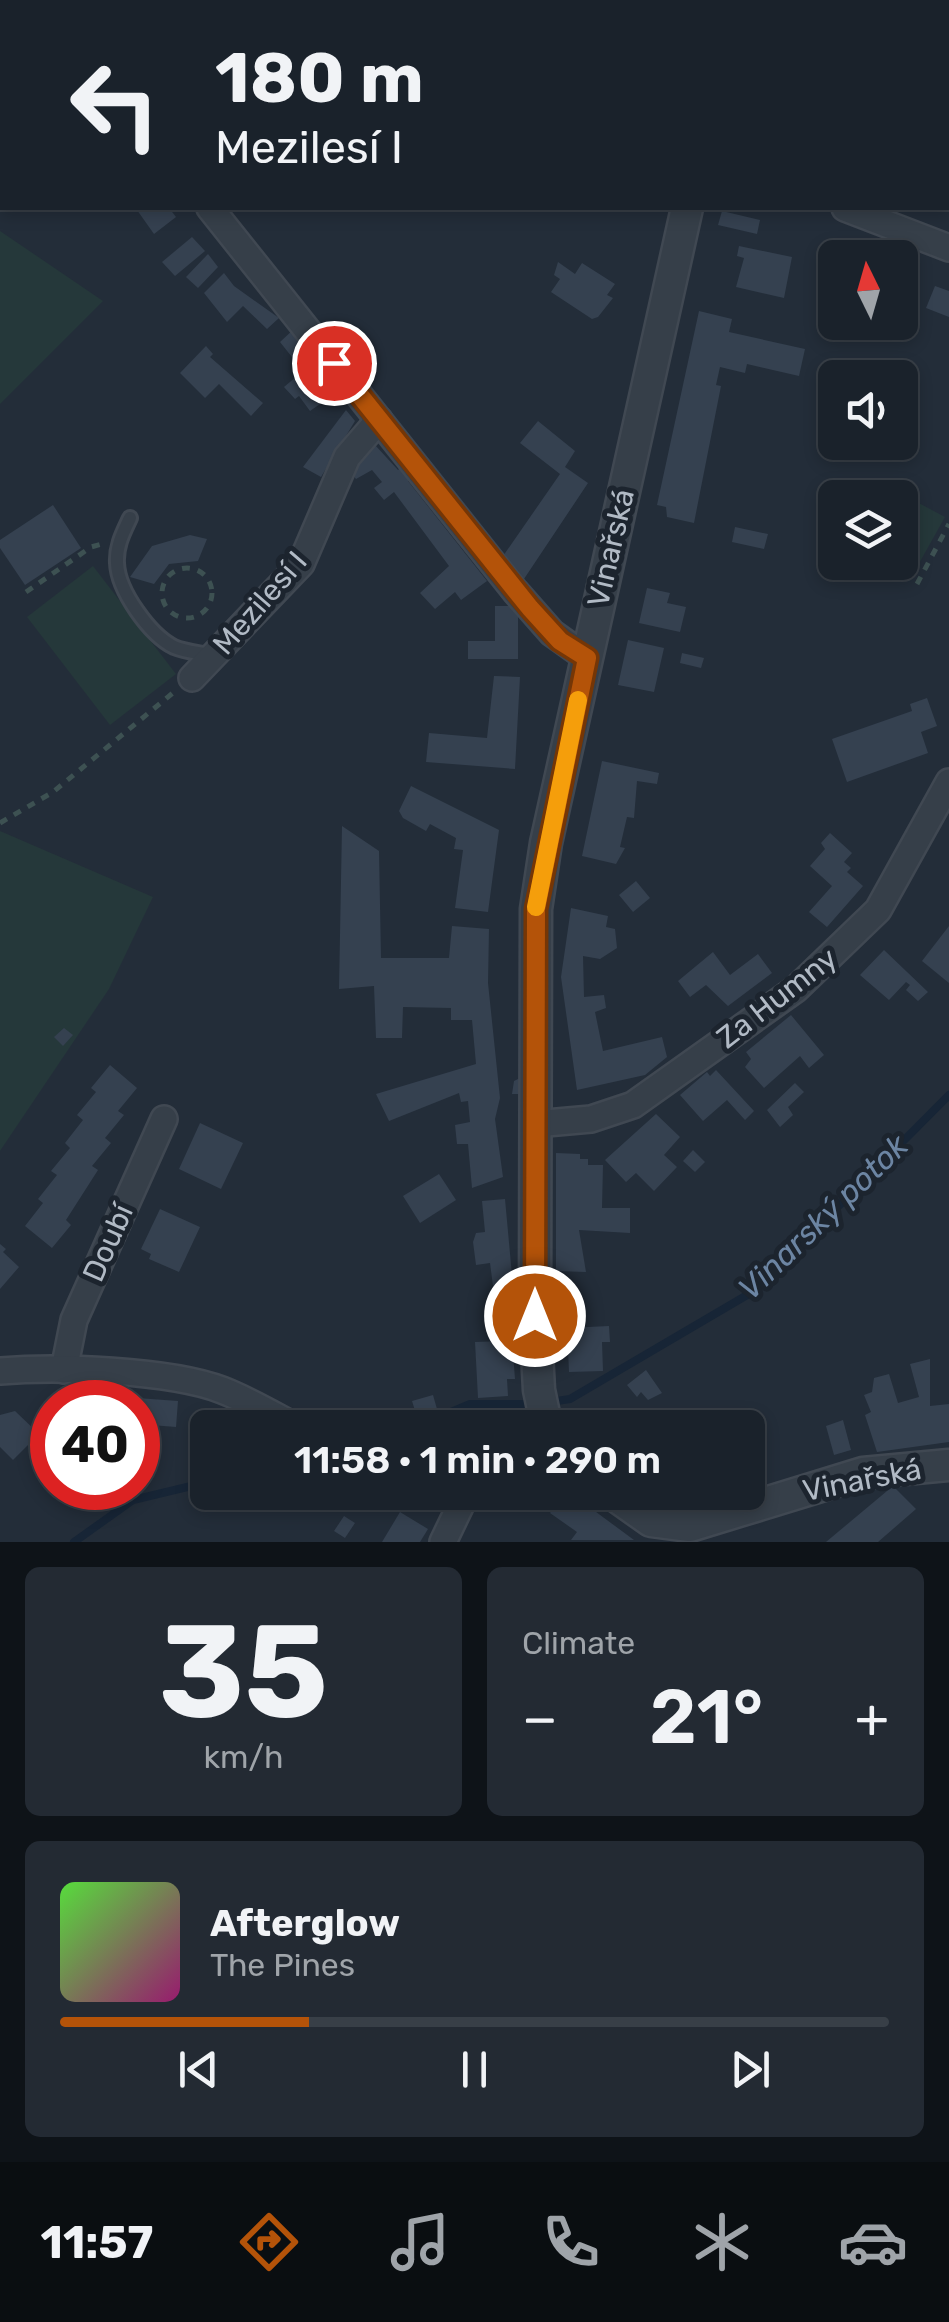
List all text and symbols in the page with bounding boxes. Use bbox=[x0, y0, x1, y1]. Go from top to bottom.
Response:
text: 180 m bbox=[215, 37, 424, 120]
icon: left bbox=[50, 40, 180, 170]
text: Mezilesí I bbox=[215, 121, 403, 174]
north arrow bbox=[818, 240, 918, 340]
map controls bbox=[818, 240, 918, 580]
pin bbox=[292, 321, 377, 406]
icon: arrive bbox=[307, 336, 362, 391]
button: sound bbox=[818, 360, 918, 460]
button: layers bbox=[818, 480, 918, 580]
street label: Vinařská bbox=[580, 485, 642, 611]
street label: Mezilesí I bbox=[205, 544, 315, 662]
street label: Za Humny bbox=[710, 940, 844, 1056]
water label: Vinarský potok bbox=[730, 1126, 916, 1307]
street label: Doubí bbox=[75, 1197, 142, 1287]
position arrow bbox=[483, 1264, 587, 1368]
speed limit sign: 40 bbox=[30, 1380, 160, 1510]
text: 11:58 · 1 min · 290 m bbox=[294, 1437, 661, 1483]
street label: Vinařská bbox=[800, 1451, 924, 1509]
text: 35 bbox=[159, 1595, 328, 1750]
text: Climate bbox=[522, 1624, 635, 1662]
text: 21° bbox=[649, 1673, 763, 1762]
text: − bbox=[522, 1686, 558, 1751]
text: + bbox=[855, 1686, 889, 1751]
text: km/h bbox=[204, 1738, 283, 1776]
text: Afterglow bbox=[210, 1900, 400, 1946]
text: The Pines bbox=[210, 1946, 355, 1984]
icon: previous bbox=[171, 2042, 226, 2097]
icon: pause bbox=[447, 2042, 502, 2097]
icon: next bbox=[723, 2042, 778, 2097]
icon: directions bbox=[234, 2207, 304, 2277]
icon: music bbox=[385, 2207, 455, 2277]
icon: phone bbox=[536, 2207, 606, 2277]
icon: climate bbox=[687, 2207, 757, 2277]
icon: car bbox=[838, 2207, 908, 2277]
text: 11:57 bbox=[41, 2216, 153, 2269]

